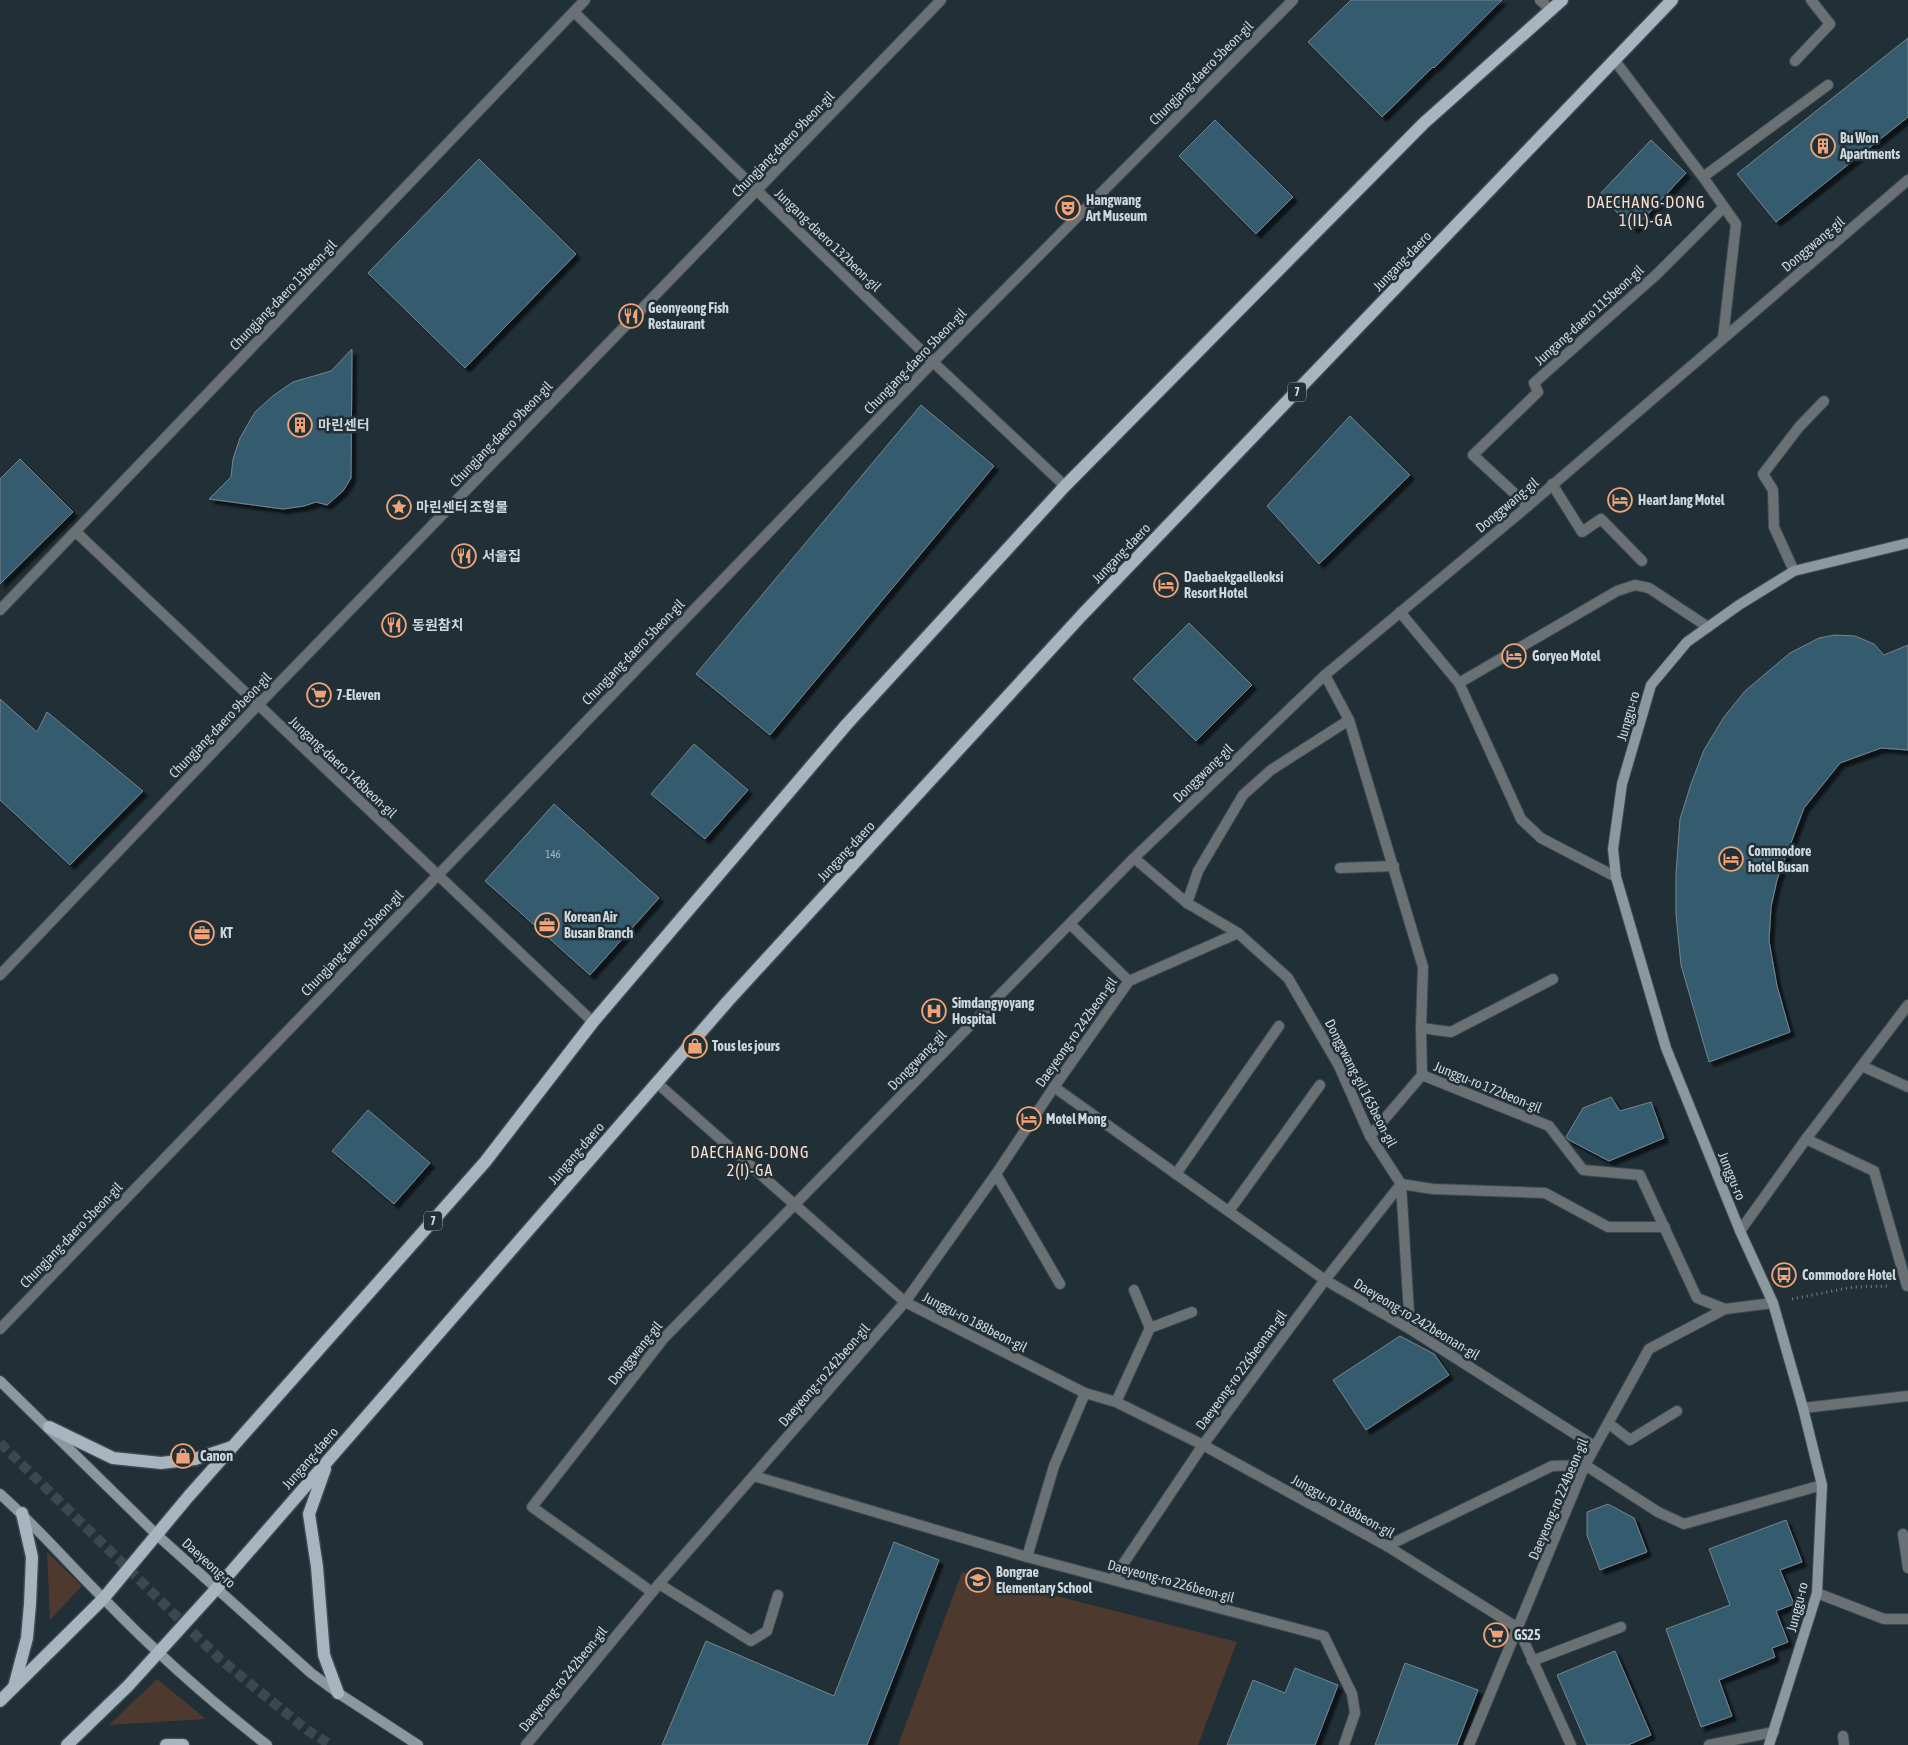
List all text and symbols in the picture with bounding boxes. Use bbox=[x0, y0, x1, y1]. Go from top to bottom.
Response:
street label: Chungjang-daero 5beon-gil bbox=[1146, 18, 1256, 128]
street label: Chungjang-daero 9beon-gil bbox=[729, 88, 838, 200]
place label: Bu Won Apartments bbox=[1839, 130, 1900, 162]
building icon: Bu Won Apartments bbox=[1810, 133, 1836, 159]
street label: Jungang-daero 132beon-gil bbox=[772, 185, 885, 295]
place label: Hangwang Art Museum bbox=[1085, 192, 1147, 224]
district label: DAECHANG-DONG 1(IL)-GA bbox=[1586, 193, 1706, 230]
theatre icon: Hangwang Art Museum bbox=[1055, 195, 1081, 221]
street label: Donggwang-gil bbox=[1778, 213, 1848, 275]
street label: Jungang-daero bbox=[1370, 228, 1434, 294]
street label: Chungjang-daero 13beon-gil bbox=[226, 236, 340, 353]
street label: Jungang-daero 115beon-gil bbox=[1531, 262, 1647, 368]
place label: Geonyeong Fish Restaurant bbox=[648, 300, 729, 332]
restaurant icon: Geonyeong Fish Restaurant bbox=[618, 303, 644, 329]
street label: Chungjang-daero 5beon-gil bbox=[861, 305, 970, 417]
street label: Chungjang-daero 9beon-gil bbox=[447, 378, 556, 490]
road number: 7 bbox=[1288, 382, 1306, 402]
building icon: 마린센터 bbox=[287, 412, 313, 438]
place label: 마린센터 bbox=[318, 417, 370, 433]
street label: Donggwang-gil bbox=[1472, 474, 1542, 536]
hotel icon: Heart Jang Motel bbox=[1607, 487, 1633, 513]
place label: Heart Jang Motel bbox=[1638, 492, 1725, 508]
place icon: 마린센터 조형물 bbox=[386, 494, 412, 520]
place label: 마린센터 조형물 bbox=[416, 499, 508, 515]
street label: Jungang-daero bbox=[1089, 520, 1153, 586]
restaurant icon: 서울집 bbox=[451, 543, 477, 569]
place label: 서울집 bbox=[482, 548, 521, 564]
place label: Daebaekgaelleoksi Resort Hotel bbox=[1184, 569, 1283, 601]
hotel icon: Daebaekgaelleoksi Resort Hotel bbox=[1153, 572, 1179, 598]
street label: Chungjang-daero 5beon-gil bbox=[579, 596, 688, 708]
restaurant icon: 동원참치 bbox=[381, 612, 407, 638]
place label: 동원참치 bbox=[412, 617, 464, 633]
hotel icon: Goryeo Motel bbox=[1501, 643, 1527, 669]
place label: Goryeo Motel bbox=[1532, 648, 1601, 664]
street label: Chungjang-daero 9beon-gil bbox=[166, 669, 275, 781]
supermarket icon: 7-Eleven bbox=[306, 682, 332, 708]
place label: 7-Eleven bbox=[336, 687, 381, 703]
street label: Junggu-ro bbox=[1613, 689, 1643, 743]
street label: Jungang-daero 148beon-gil bbox=[286, 713, 400, 821]
street label: Donggwang-gil bbox=[1170, 740, 1236, 805]
street label: Jungang-daero bbox=[814, 817, 878, 885]
place label: Commodore hotel Busan bbox=[1748, 843, 1811, 875]
hotel icon: Commodore hotel Busan bbox=[1718, 846, 1744, 872]
house number: 146 bbox=[545, 848, 561, 860]
street label: Chungjang-daero 5beon-gil bbox=[298, 887, 407, 999]
place label: Korean Air Busan Branch bbox=[564, 909, 634, 941]
office icon: Korean Air Busan Branch bbox=[534, 912, 560, 938]
office icon: KT bbox=[189, 920, 215, 946]
place label: KT bbox=[220, 925, 234, 941]
street label: Daeyeong-ro 242beon-gil bbox=[1032, 974, 1120, 1090]
place label: Simdangyoyang Hospital bbox=[952, 995, 1035, 1027]
hospital icon: Simdangyoyang Hospital bbox=[921, 998, 947, 1024]
street label: Donggwang-gil 165beon-gil bbox=[1322, 1016, 1400, 1150]
street label: Donggwang-gil bbox=[885, 1027, 950, 1093]
shop icon: Tous les jours bbox=[682, 1033, 708, 1059]
place label: Tous les jours bbox=[712, 1038, 780, 1054]
street label: Junggu-ro 172beon-gil bbox=[1432, 1058, 1545, 1116]
hotel icon: Motel Mong bbox=[1016, 1106, 1042, 1132]
place label: Motel Mong bbox=[1046, 1111, 1108, 1127]
street label: Jungang-daero bbox=[545, 1119, 607, 1187]
district label: DAECHANG-DONG 2(I)-GA bbox=[690, 1143, 810, 1180]
street label: Junggu-ro bbox=[1715, 1149, 1749, 1203]
street label: Chungjang-daero 5beon-gil bbox=[17, 1179, 126, 1291]
road number: 7 bbox=[424, 1212, 442, 1230]
bus stop icon: Commodore Hotel bbox=[1771, 1262, 1797, 1288]
place label: Commodore Hotel bbox=[1802, 1267, 1896, 1283]
street label: Daeyeong-ro 242beonan-gil bbox=[1351, 1275, 1483, 1363]
street label: Junggu-ro 188beon-gil bbox=[920, 1289, 1030, 1355]
street label: Daeyeong-ro 226beonan-gil bbox=[1192, 1307, 1290, 1433]
street label: Donggwang-gil bbox=[605, 1318, 666, 1388]
street label: Daeyeong-ro 242beon-gil bbox=[775, 1320, 873, 1429]
street label: Jungang-daero bbox=[279, 1424, 341, 1492]
street label: Daeyeong-ro 224beon-gil bbox=[1525, 1436, 1591, 1562]
shop icon: Canon bbox=[170, 1443, 196, 1469]
place label: Canon bbox=[200, 1448, 233, 1464]
street label: Junggu-ro 188beon-gil bbox=[1289, 1471, 1397, 1541]
street label: Daeyeong-ro bbox=[179, 1535, 239, 1591]
street label: Daeyeong-ro 226beon-gil bbox=[1106, 1556, 1236, 1606]
place label: Bongrae Elementary School bbox=[996, 1564, 1092, 1596]
school or university icon: Bongrae Elementary School bbox=[965, 1567, 991, 1593]
street label: Junggu-ro bbox=[1783, 1580, 1811, 1634]
supermarket icon: GS25 bbox=[1483, 1622, 1509, 1648]
street label: Daeyeong-ro 242beon-gil bbox=[516, 1623, 610, 1735]
place label: GS25 bbox=[1514, 1627, 1541, 1643]

